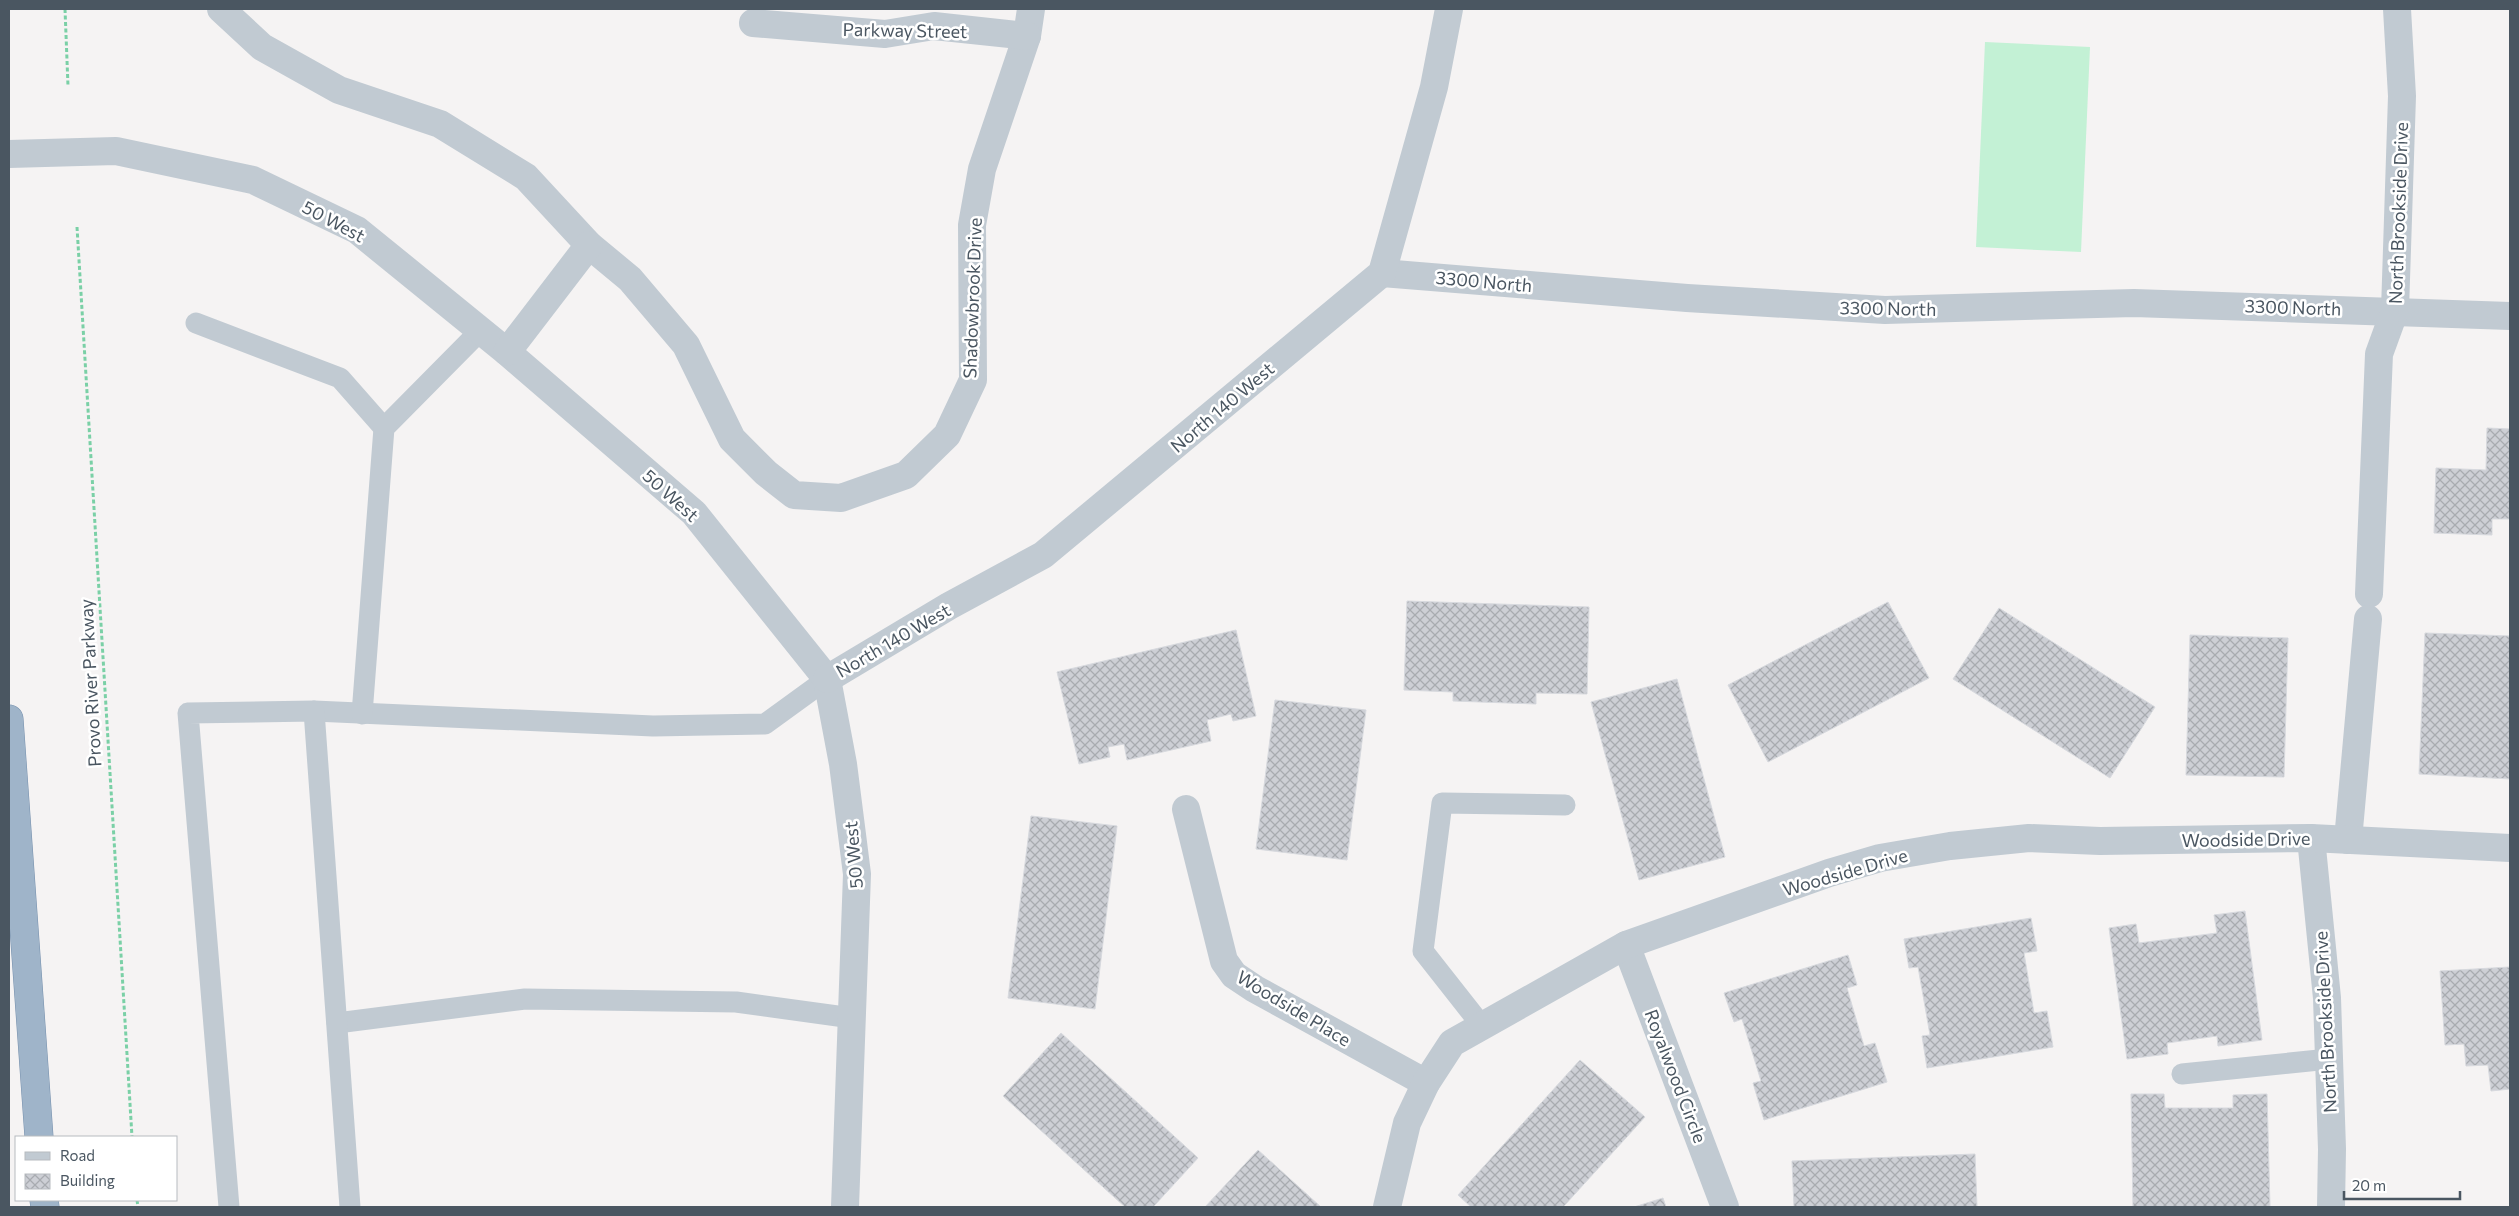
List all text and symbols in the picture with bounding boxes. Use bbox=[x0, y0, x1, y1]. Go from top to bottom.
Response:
street label: Parkway Street bbox=[842, 18, 968, 42]
street label: North Brookside Drive bbox=[2384, 122, 2412, 304]
street label: 50 West bbox=[299, 195, 369, 247]
street label: Shadowbrook Drive bbox=[958, 217, 986, 379]
street label: 3300 North bbox=[1435, 266, 1533, 296]
street label: 3300 North bbox=[2244, 294, 2342, 320]
street label: 3300 North bbox=[1839, 296, 1937, 320]
street label: North 140 West bbox=[1166, 357, 1278, 457]
street label: 50 West bbox=[639, 464, 703, 526]
street label: North 140 West bbox=[832, 598, 954, 682]
street label: Provo River Parkway bbox=[75, 599, 105, 767]
street label: 50 West bbox=[839, 820, 867, 890]
street label: Woodside Drive bbox=[2181, 827, 2311, 851]
street label: Woodside Drive bbox=[1780, 844, 1910, 900]
street label: North Brookside Drive bbox=[2309, 931, 2341, 1113]
street label: Woodside Place bbox=[1233, 965, 1355, 1051]
street label: Royalwood Circle bbox=[1640, 1006, 1712, 1146]
legend bbox=[15, 1136, 178, 1201]
text: Road bbox=[60, 1146, 95, 1164]
scale bar bbox=[2344, 1168, 2460, 1200]
text: Building bbox=[60, 1171, 115, 1189]
text: 20 m bbox=[2352, 1176, 2386, 1194]

